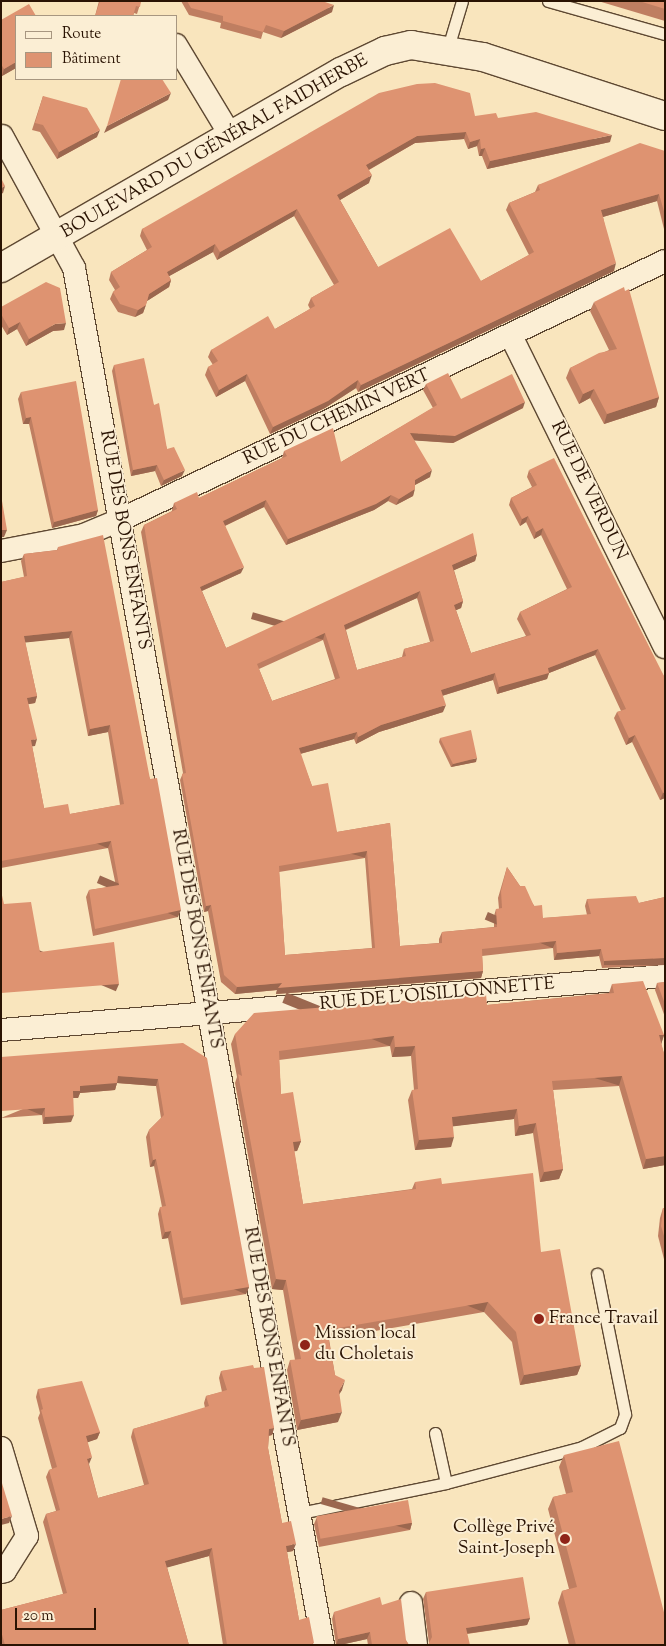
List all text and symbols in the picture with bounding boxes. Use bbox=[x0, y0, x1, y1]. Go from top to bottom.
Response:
legend bbox=[15, 15, 178, 80]
text: Route bbox=[62, 24, 101, 45]
text: Bâtiment bbox=[62, 49, 121, 70]
street label: BOULEVARD DU GÉNÉRAL FAIDHERBE bbox=[58, 50, 372, 244]
street label: RUE DU CHEMIN VERT bbox=[240, 365, 434, 471]
street label: RUE DE VERDUN bbox=[545, 418, 631, 564]
street label: RUE DES BONS ENFANTS bbox=[94, 428, 154, 652]
street label: RUE DES BONS ENFANTS bbox=[166, 827, 226, 1051]
street label: RUE DE L’OISILLONNETTE bbox=[319, 974, 555, 1016]
street label: RUE DES BONS ENFANTS bbox=[238, 1225, 298, 1449]
place label: France Travail bbox=[549, 1308, 658, 1330]
marker: France Travail bbox=[533, 1313, 545, 1325]
place label: Mission local du Choletais bbox=[315, 1324, 416, 1366]
marker: Mission local du Choletais bbox=[299, 1339, 311, 1351]
place label: Collège Privé Saint-Joseph bbox=[453, 1518, 555, 1560]
marker: Collège Privé Saint-Joseph bbox=[559, 1533, 571, 1545]
scale bar bbox=[18, 1598, 99, 1630]
text: 20 m bbox=[23, 1606, 54, 1627]

